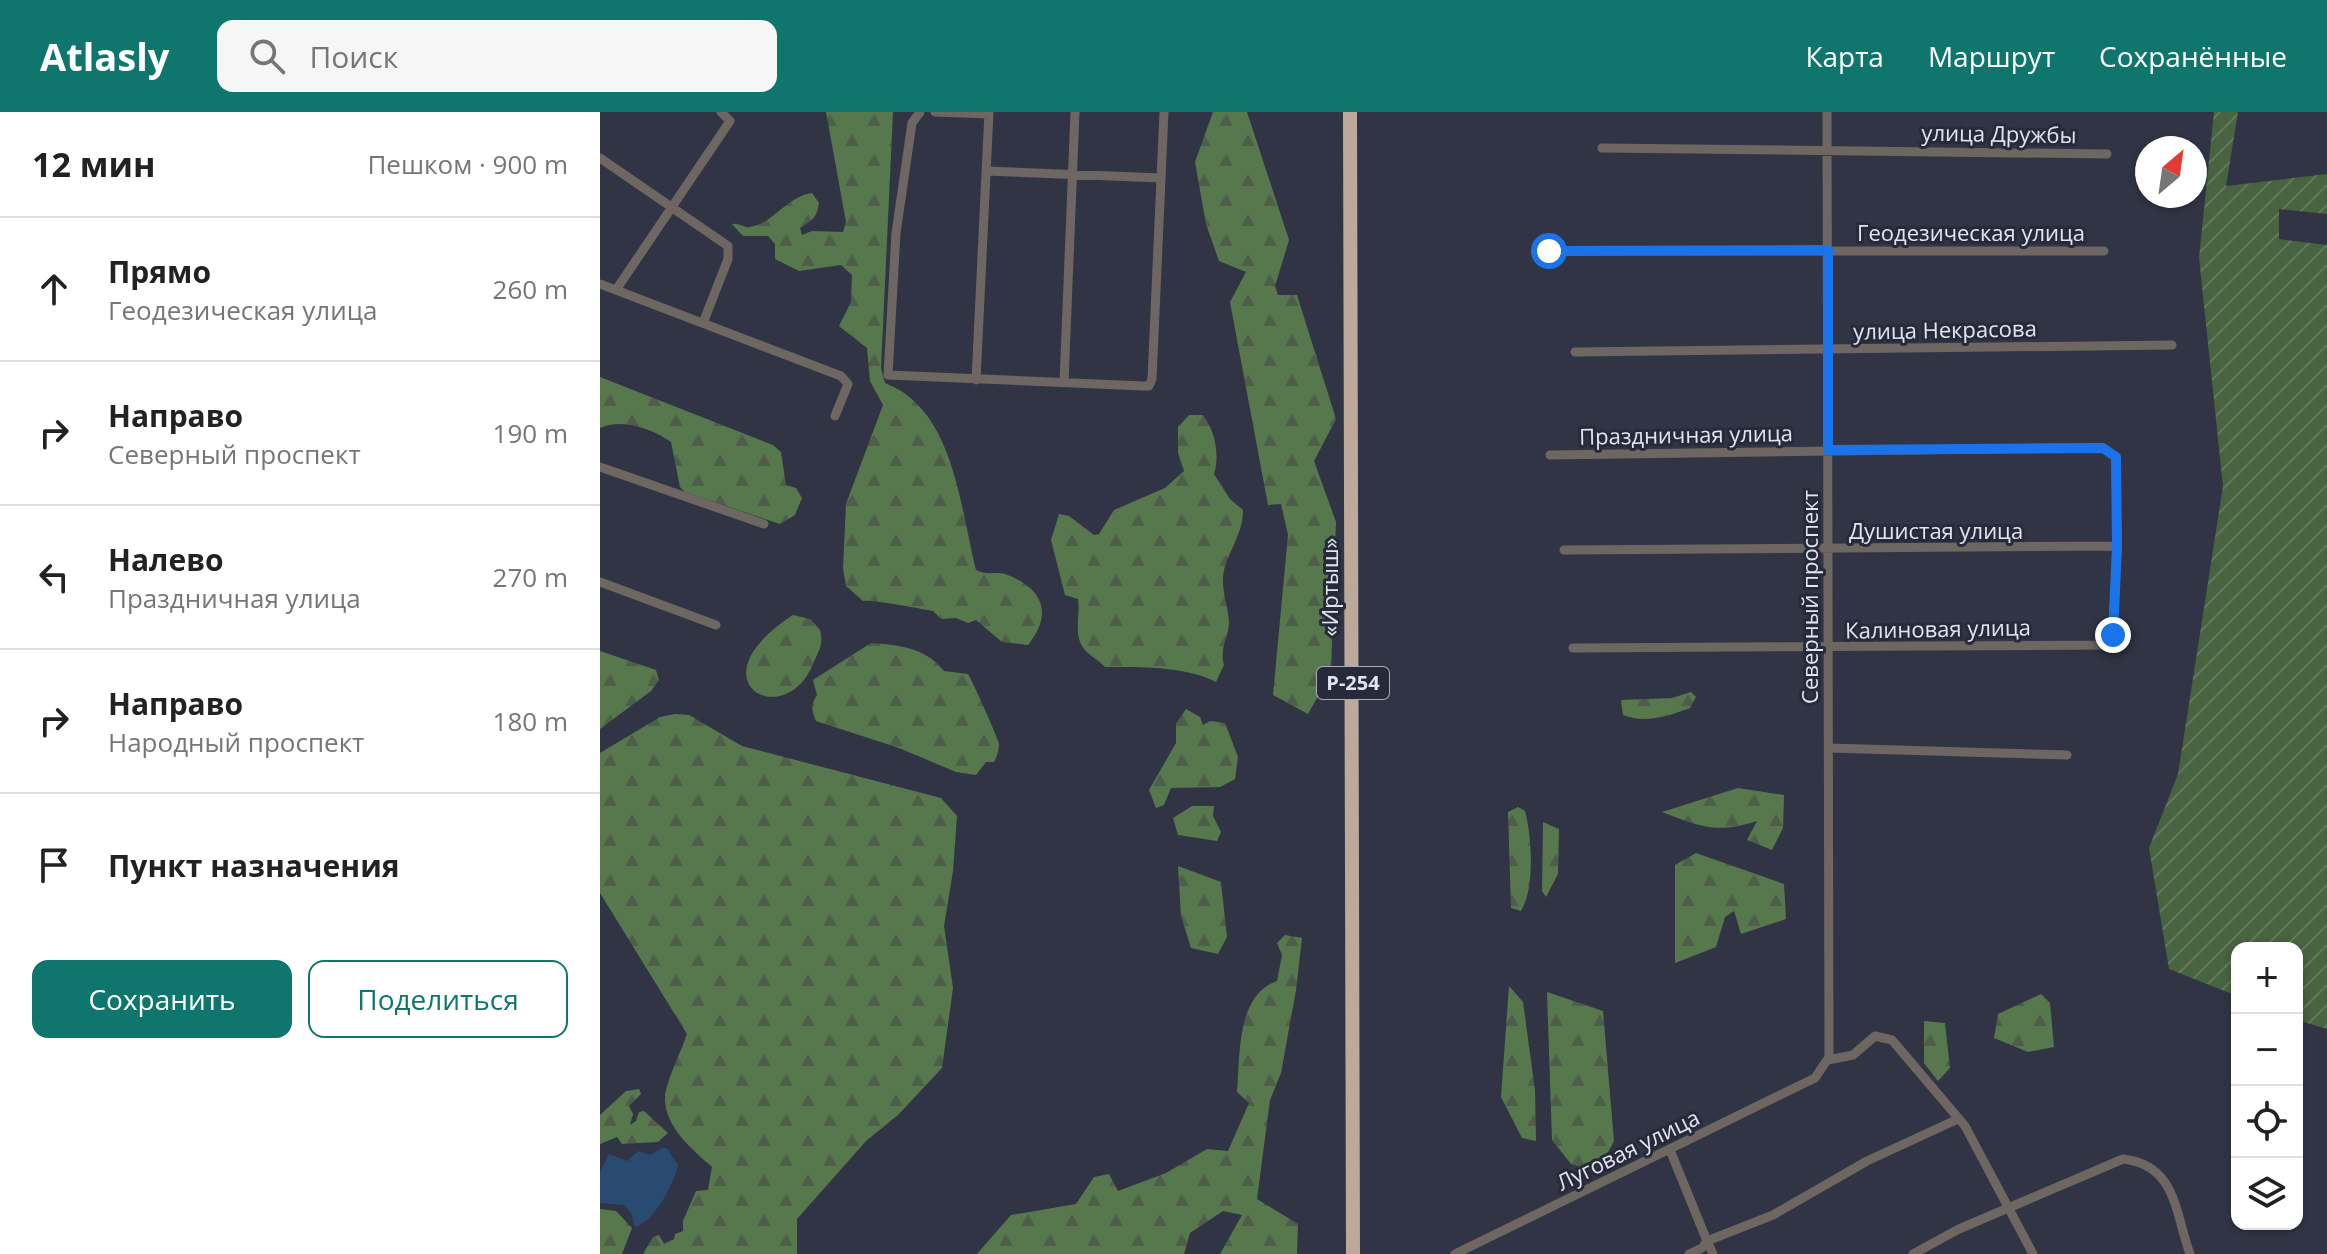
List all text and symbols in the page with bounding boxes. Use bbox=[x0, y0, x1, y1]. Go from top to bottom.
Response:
search box bbox=[217, 20, 777, 92]
text: Atlasly bbox=[40, 30, 169, 82]
icon: search bbox=[245, 34, 289, 78]
text: Поиск bbox=[309, 36, 398, 77]
text: Карта bbox=[1805, 37, 1884, 75]
text: Маршрут bbox=[1928, 37, 2055, 75]
text: Сохранённые bbox=[2099, 37, 2287, 75]
street label: улица Дружбы bbox=[1921, 117, 2077, 149]
north arrow bbox=[2135, 136, 2207, 208]
text: 12 мин bbox=[32, 141, 155, 187]
text: Пешком · 900 m bbox=[367, 146, 568, 182]
street label: Геодезическая улица bbox=[1857, 217, 2085, 247]
route start bbox=[1531, 233, 1567, 269]
text: Прямо bbox=[108, 251, 211, 292]
icon: ahead bbox=[32, 267, 76, 311]
text: 260 m bbox=[493, 271, 568, 307]
text: Геодезическая улица bbox=[108, 292, 377, 328]
street label: улица Некрасова bbox=[1853, 312, 2037, 346]
text: Направо bbox=[108, 395, 243, 436]
icon: right bbox=[32, 411, 76, 455]
text: 190 m bbox=[493, 415, 568, 451]
street label: Праздничная улица bbox=[1579, 417, 1793, 451]
text: Северный проспект bbox=[108, 436, 361, 472]
street label: Северный проспект bbox=[1794, 490, 1824, 704]
street label: Душистая улица bbox=[1849, 515, 2023, 545]
street label: «Иртыш» bbox=[1314, 538, 1344, 636]
text: Налево bbox=[108, 539, 224, 580]
icon: left bbox=[32, 555, 76, 599]
text: 270 m bbox=[493, 559, 568, 595]
text: Праздничная улица bbox=[108, 580, 361, 616]
street label: Калиновая улица bbox=[1845, 611, 2031, 645]
route end bbox=[2095, 617, 2131, 653]
road number: Р-254 bbox=[1317, 667, 1389, 699]
text: Направо bbox=[108, 683, 243, 724]
icon: right bbox=[32, 699, 76, 743]
text: 180 m bbox=[493, 703, 568, 739]
text: Народный проспект bbox=[108, 724, 364, 760]
icon: arrive bbox=[32, 843, 76, 887]
text: Пункт назначения bbox=[108, 845, 400, 886]
map controls bbox=[2231, 942, 2303, 1230]
button: + bbox=[2231, 942, 2303, 1014]
button: Сохранить bbox=[32, 960, 292, 1038]
button: Поделиться bbox=[308, 960, 568, 1038]
button: − bbox=[2231, 1014, 2303, 1086]
button: locate bbox=[2231, 1086, 2303, 1158]
street label: Луговая улица bbox=[1551, 1102, 1704, 1197]
button: layers bbox=[2231, 1158, 2303, 1230]

